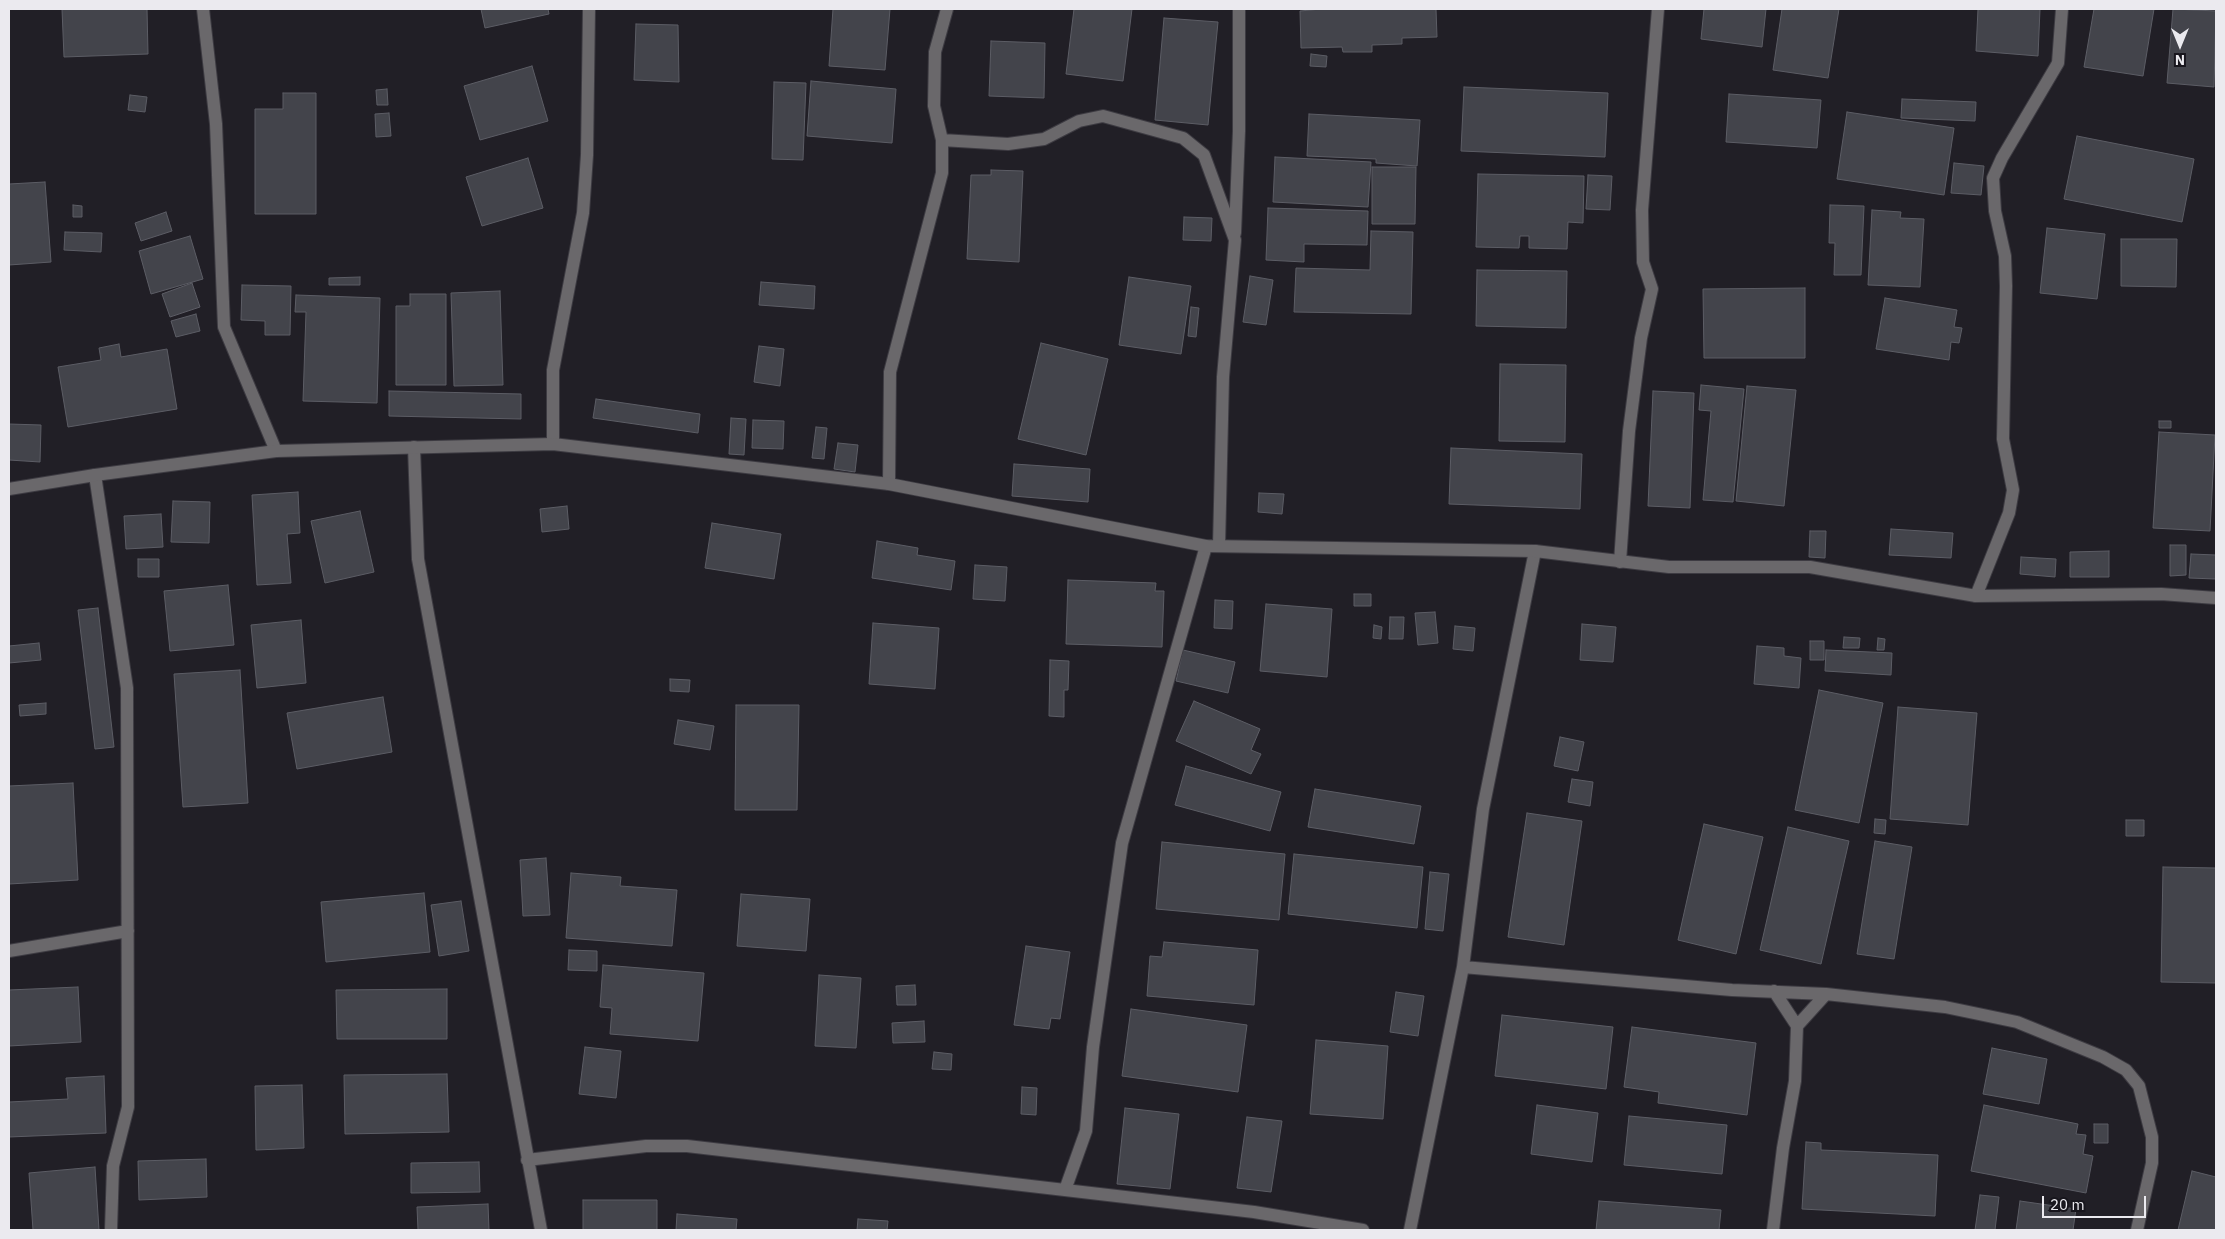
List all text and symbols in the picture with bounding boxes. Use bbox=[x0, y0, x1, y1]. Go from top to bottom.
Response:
north arrow bbox=[2155, 20, 2205, 70]
text: N bbox=[2175, 51, 2185, 69]
scale bar bbox=[2045, 1186, 2149, 1218]
text: 20 m bbox=[2050, 1195, 2085, 1214]

